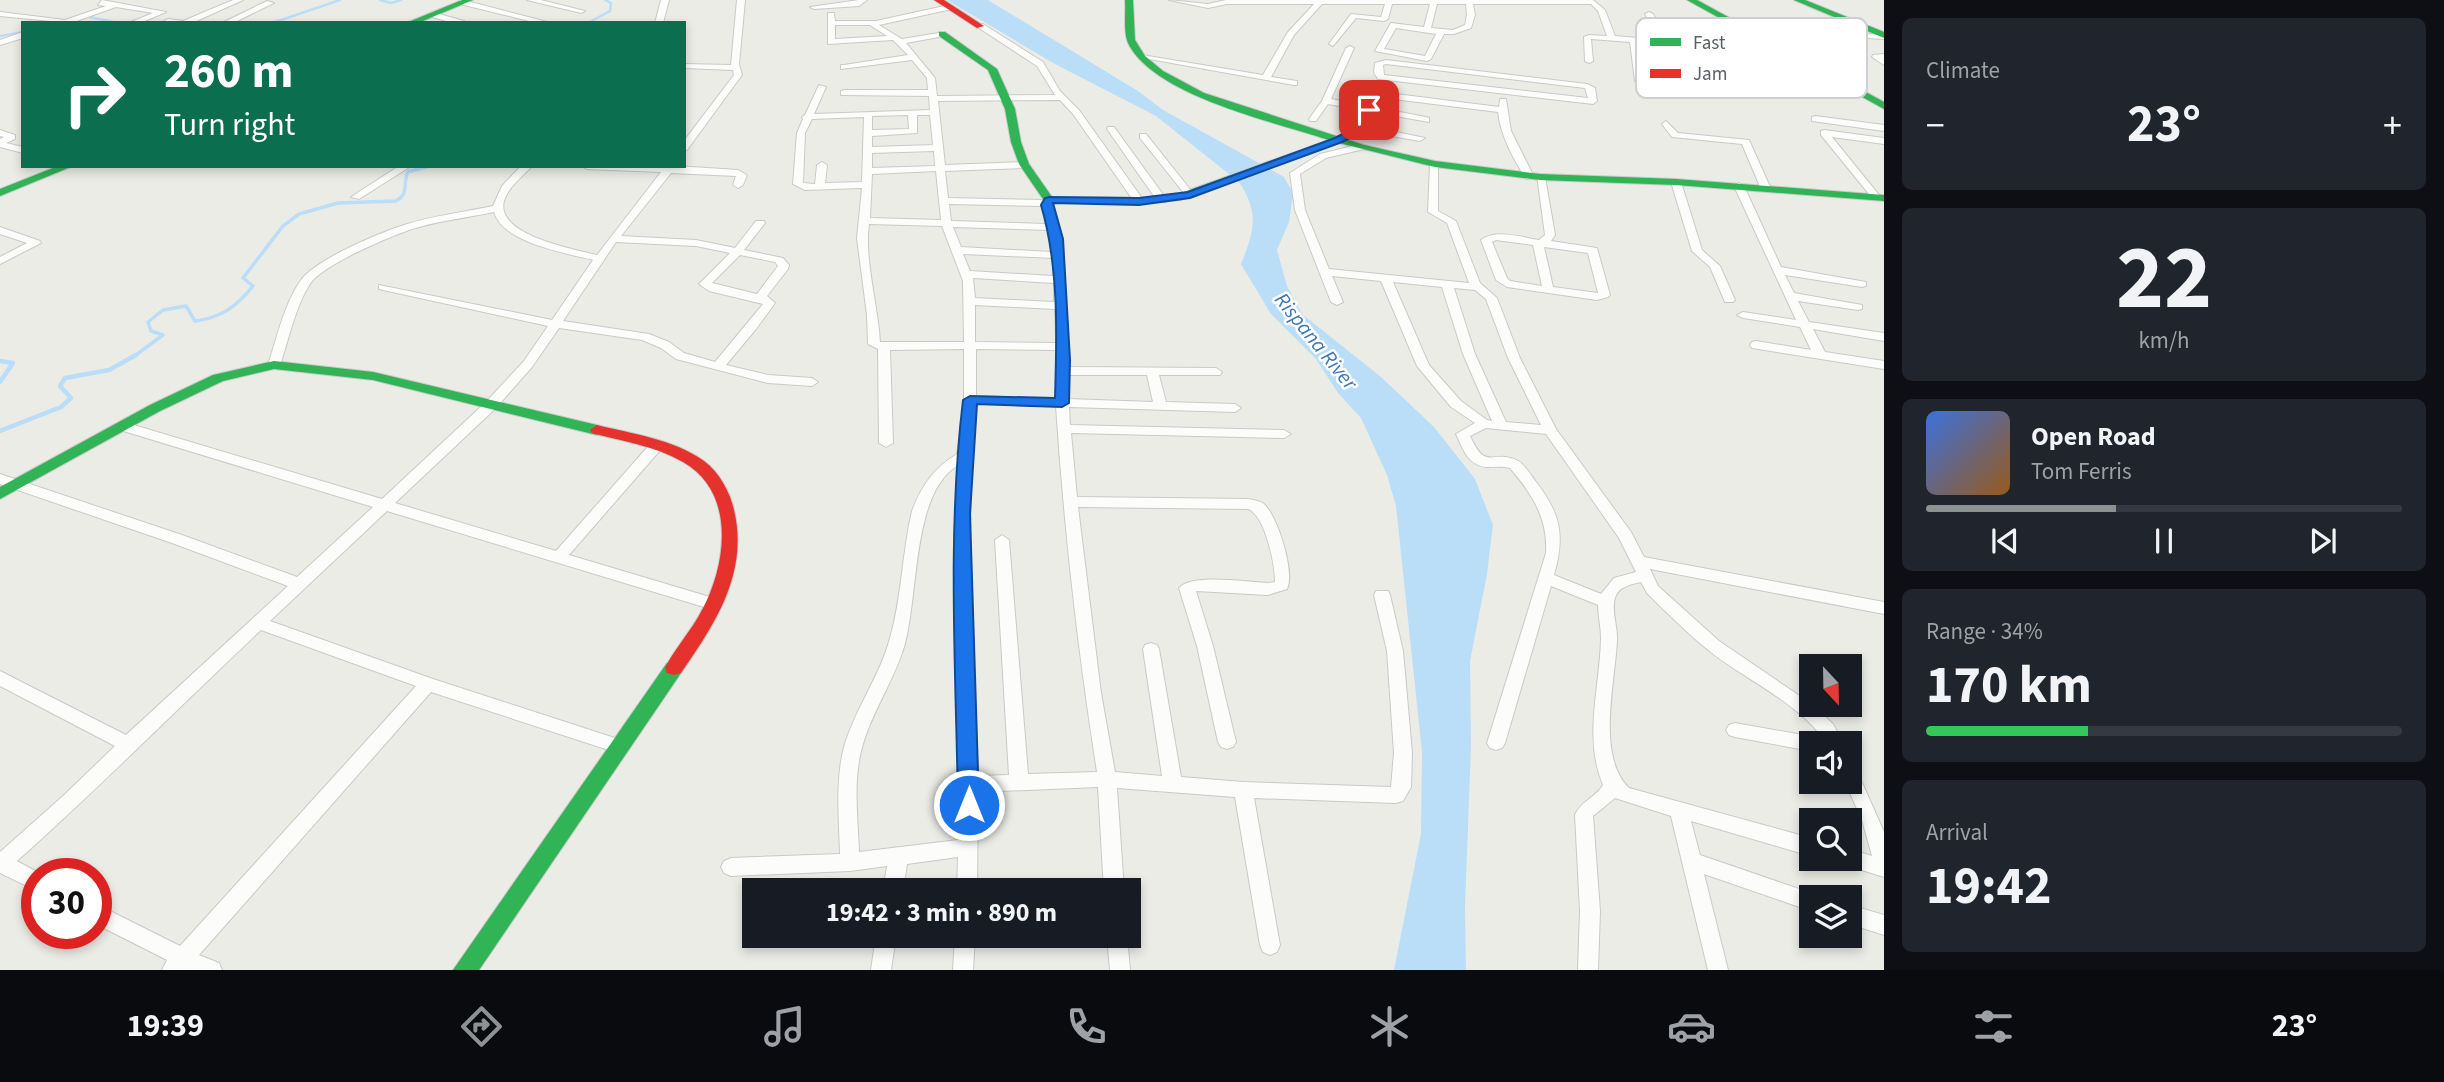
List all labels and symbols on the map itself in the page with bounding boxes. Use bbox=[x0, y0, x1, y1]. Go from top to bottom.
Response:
legend bbox=[1636, 18, 1867, 98]
text: Fast bbox=[1693, 30, 1726, 57]
text: Jam bbox=[1693, 61, 1727, 88]
pin bbox=[1339, 80, 1399, 140]
water label: Rispana River bbox=[1267, 286, 1365, 397]
north arrow bbox=[1799, 654, 1862, 718]
position arrow bbox=[932, 768, 1006, 842]
speed limit sign: 30 bbox=[21, 858, 112, 949]

